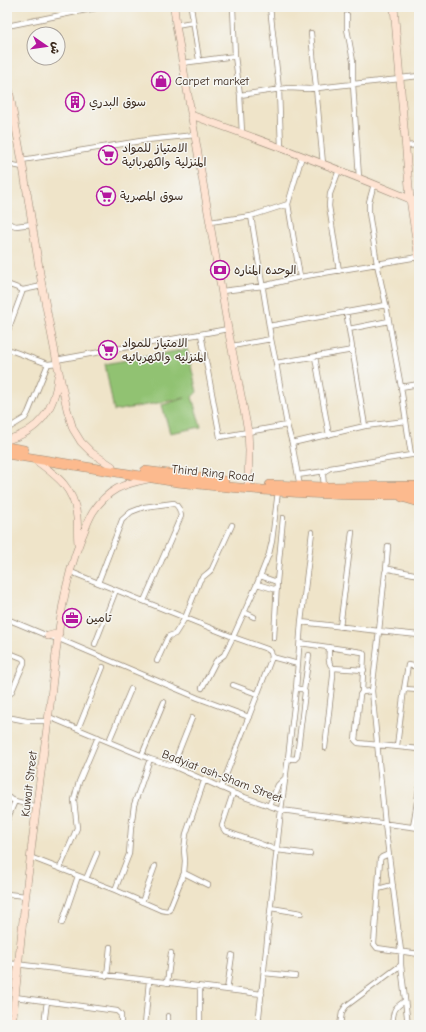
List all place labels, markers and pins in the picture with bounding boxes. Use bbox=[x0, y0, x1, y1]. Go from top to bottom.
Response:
shop icon: Carpet market bbox=[150, 70, 172, 92]
place label: Carpet market bbox=[175, 74, 250, 88]
building icon: سوق البدري bbox=[64, 91, 86, 113]
place label: سوق البدري bbox=[89, 95, 146, 111]
place label: الامتياز للمواد المنزلية والكهربائية bbox=[122, 141, 206, 170]
supermarket icon: الامتياز للمواد المنزلية والكهربائية bbox=[97, 144, 119, 166]
supermarket icon: سوق المصرية bbox=[95, 185, 117, 207]
place label: سوق المصرية bbox=[120, 189, 183, 203]
bank icon: الوحده المناره bbox=[209, 259, 231, 281]
place label: الوحده المناره bbox=[234, 263, 297, 278]
place label: الامتياز للمواد المنزليه والكهربائيه bbox=[122, 336, 206, 365]
supermarket icon: الامتياز للمواد المنزليه والكهربائيه bbox=[97, 339, 119, 361]
office icon: تامين bbox=[61, 607, 83, 629]
place label: تامين bbox=[86, 611, 112, 625]

